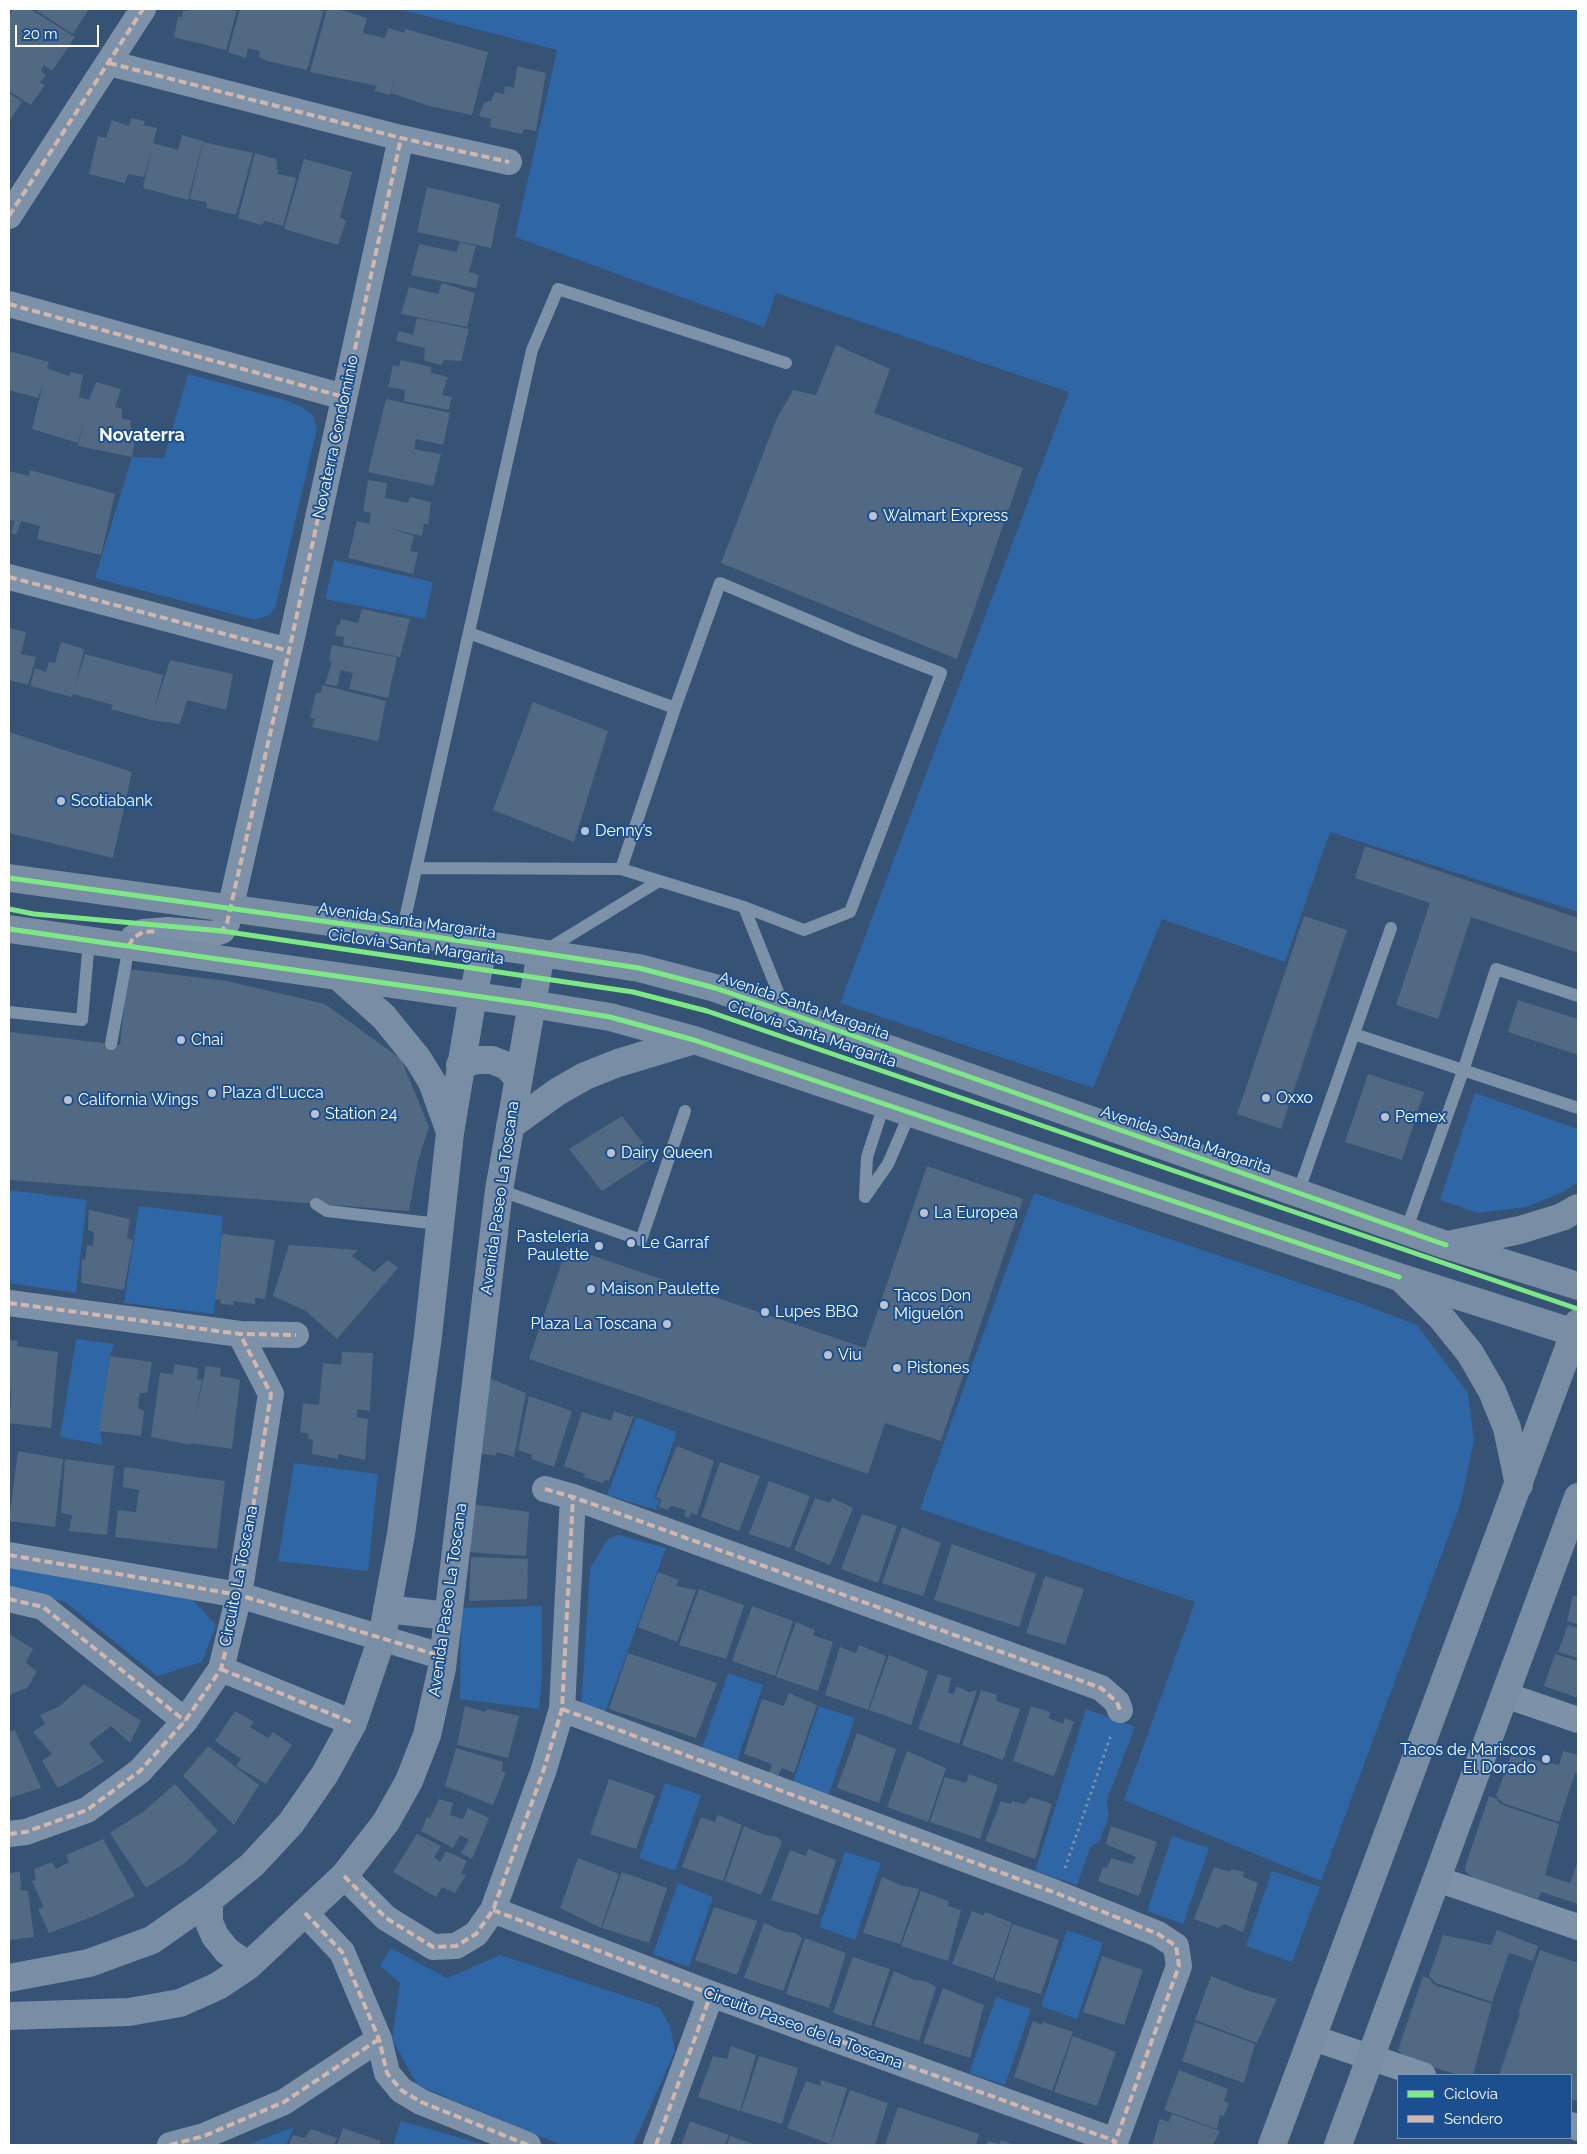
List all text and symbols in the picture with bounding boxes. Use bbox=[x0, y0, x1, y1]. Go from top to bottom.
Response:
scale bar bbox=[18, 15, 101, 47]
text: 20 m bbox=[23, 25, 58, 43]
street label: Novaterra Condominio bbox=[309, 353, 363, 521]
district label: Novaterra bbox=[99, 425, 185, 447]
place label: Walmart Express bbox=[883, 506, 1008, 526]
marker: Walmart Express bbox=[867, 510, 879, 522]
place label: Scotiabank bbox=[71, 791, 153, 811]
marker: Scotiabank bbox=[55, 795, 67, 807]
place label: Denny’s bbox=[595, 821, 652, 841]
marker: Denny’s bbox=[579, 825, 591, 837]
street label: Avenida Santa Margarita bbox=[317, 899, 497, 943]
street label: Ciclovía Santa Margarita bbox=[327, 925, 505, 969]
street label: Avenida Santa Margarita bbox=[716, 968, 892, 1044]
street label: Ciclovía Santa Margarita bbox=[725, 996, 899, 1072]
place label: Chai bbox=[191, 1030, 224, 1050]
marker: Chai bbox=[175, 1034, 187, 1046]
place label: Plaza d'Lucca bbox=[222, 1083, 324, 1103]
marker: Plaza d'Lucca bbox=[206, 1087, 218, 1099]
place label: Oxxo bbox=[1276, 1088, 1313, 1108]
place label: California Wings bbox=[78, 1090, 198, 1110]
marker: Oxxo bbox=[1260, 1092, 1272, 1104]
marker: California Wings bbox=[62, 1094, 74, 1106]
street label: Avenida Paseo La Toscana bbox=[477, 1100, 523, 1296]
street label: Avenida Santa Margarita bbox=[1098, 1102, 1274, 1178]
place label: Station 24 bbox=[325, 1104, 397, 1124]
place label: Pemex bbox=[1395, 1107, 1446, 1127]
marker: Station 24 bbox=[309, 1108, 321, 1120]
marker: Pemex bbox=[1379, 1111, 1391, 1123]
place label: Dairy Queen bbox=[621, 1143, 713, 1163]
marker: Dairy Queen bbox=[605, 1147, 617, 1159]
place label: La Europea bbox=[934, 1203, 1018, 1223]
marker: La Europea bbox=[918, 1207, 930, 1219]
place label: Pastelería Paulette bbox=[517, 1227, 589, 1265]
place label: Le Garraf bbox=[641, 1233, 709, 1253]
marker: Le Garraf bbox=[625, 1237, 637, 1249]
marker: Pastelería Paulette bbox=[593, 1240, 605, 1252]
place label: Maison Paulette bbox=[601, 1279, 720, 1299]
marker: Maison Paulette bbox=[585, 1283, 597, 1295]
place label: Tacos Don Miguelón bbox=[894, 1286, 971, 1324]
marker: Tacos Don Miguelón bbox=[878, 1299, 890, 1311]
place label: Lupes BBQ bbox=[775, 1302, 858, 1322]
marker: Lupes BBQ bbox=[759, 1306, 771, 1318]
place label: Plaza La Toscana bbox=[530, 1314, 657, 1334]
marker: Plaza La Toscana bbox=[661, 1318, 673, 1330]
place label: Viu bbox=[838, 1345, 862, 1365]
marker: Viu bbox=[822, 1349, 834, 1361]
place label: Pistones bbox=[907, 1358, 969, 1378]
marker: Pistones bbox=[891, 1362, 903, 1374]
street label: Avenida Paseo La Toscana bbox=[425, 1502, 471, 1698]
street label: Circuito La Toscana bbox=[216, 1504, 262, 1648]
place label: Tacos de Mariscos El Dorado bbox=[1400, 1740, 1536, 1778]
marker: Tacos de Mariscos El Dorado bbox=[1540, 1753, 1552, 1765]
street label: Circuito Paseo de la Toscana bbox=[701, 1983, 905, 2073]
legend bbox=[1397, 2074, 1572, 2139]
text: Ciclovía bbox=[1444, 2085, 1498, 2103]
text: Sendero bbox=[1444, 2110, 1503, 2128]

